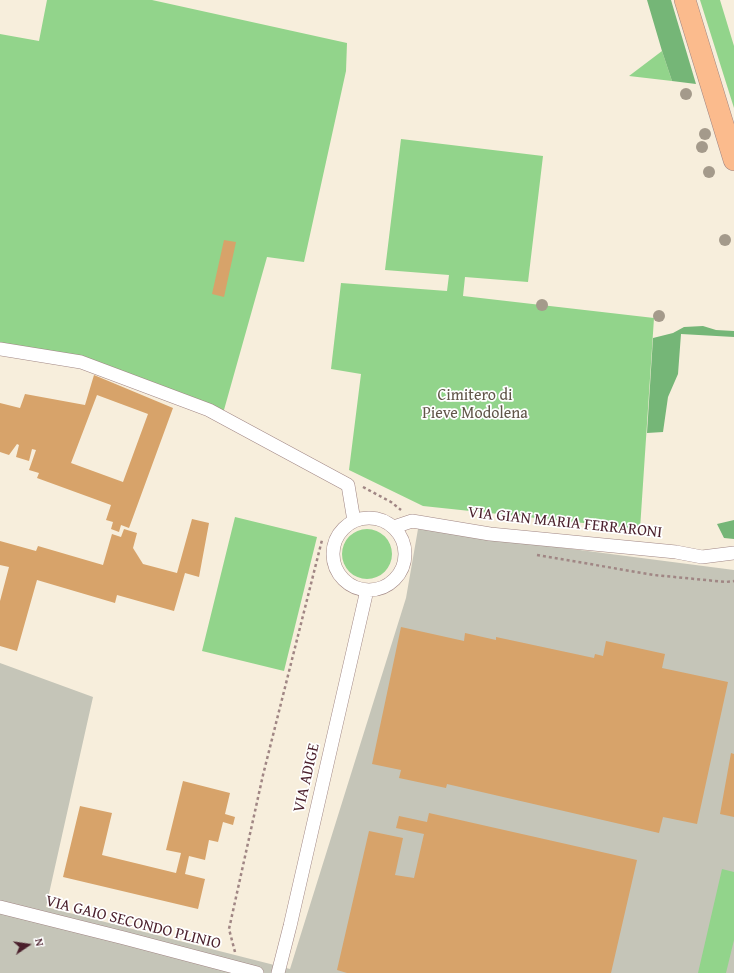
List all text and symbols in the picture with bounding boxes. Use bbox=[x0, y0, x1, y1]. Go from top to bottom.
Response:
park label: Cimitero di Pieve Modolena bbox=[422, 386, 528, 424]
street label: VIA GIAN MARIA FERRARONI bbox=[467, 503, 663, 543]
street label: VIA ADIGE bbox=[290, 741, 324, 815]
street label: VIA GAIO SECONDO PLINIO bbox=[43, 892, 223, 954]
north arrow bbox=[8, 925, 48, 965]
text: N bbox=[31, 937, 48, 948]

